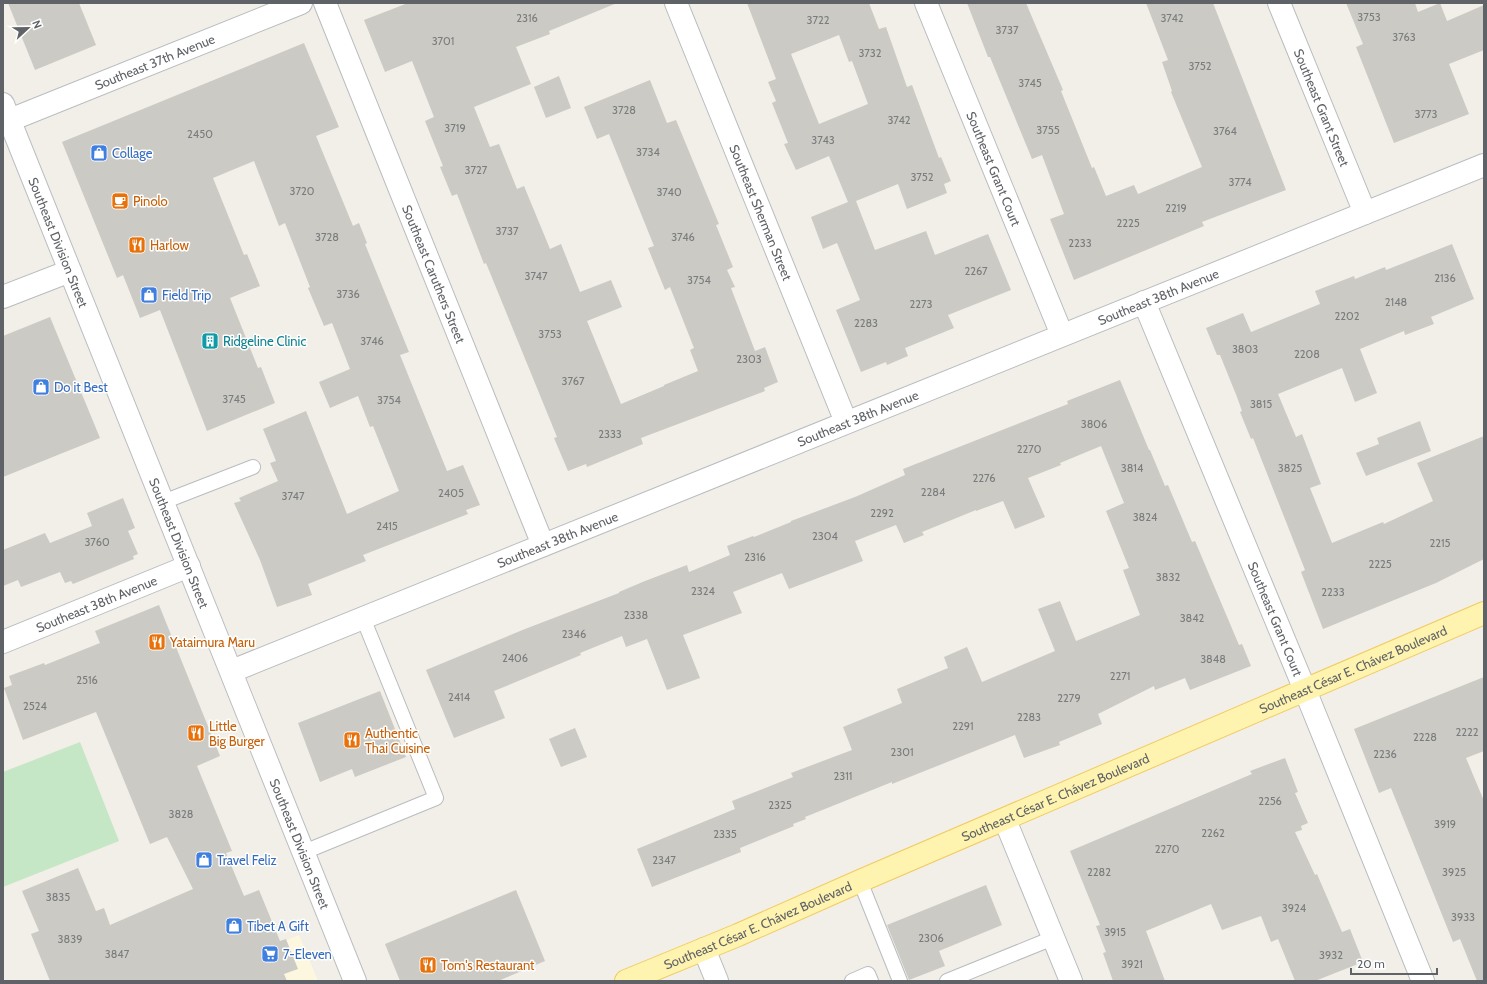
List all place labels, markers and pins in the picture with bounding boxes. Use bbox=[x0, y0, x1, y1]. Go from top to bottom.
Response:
shop icon: Collage bbox=[89, 143, 109, 163]
place label: Collage bbox=[112, 145, 153, 161]
cafe icon: Pinolo bbox=[110, 191, 130, 211]
place label: Pinolo bbox=[133, 193, 168, 209]
restaurant icon: Harlow bbox=[127, 235, 147, 255]
place label: Harlow bbox=[150, 237, 189, 253]
shop icon: Field Trip bbox=[139, 285, 159, 305]
place label: Field Trip bbox=[162, 287, 211, 303]
building icon: Ridgeline Clinic bbox=[200, 331, 220, 351]
place label: Ridgeline Clinic bbox=[223, 333, 306, 349]
shop icon: Do it Best bbox=[31, 377, 51, 397]
place label: Do it Best bbox=[54, 379, 108, 395]
restaurant icon: Yataimura Maru bbox=[147, 632, 167, 652]
place label: Yataimura Maru bbox=[169, 634, 255, 650]
place label: Little Big Burger bbox=[209, 718, 266, 749]
restaurant icon: Little Big Burger bbox=[186, 723, 206, 743]
place label: Authentic Thai Cuisine bbox=[365, 725, 431, 756]
restaurant icon: Authentic Thai Cuisine bbox=[342, 730, 362, 750]
shop icon: Travel Feliz bbox=[194, 850, 214, 870]
place label: Travel Feliz bbox=[217, 852, 277, 868]
shop icon: Tibet A Gift bbox=[224, 916, 244, 936]
place label: Tibet A Gift bbox=[247, 918, 309, 934]
supermarket icon: 7-Eleven bbox=[260, 944, 280, 964]
place label: 7-Eleven bbox=[283, 946, 332, 962]
restaurant icon: Tom's Restaurant bbox=[418, 955, 438, 975]
place label: Tom's Restaurant bbox=[441, 957, 535, 973]

